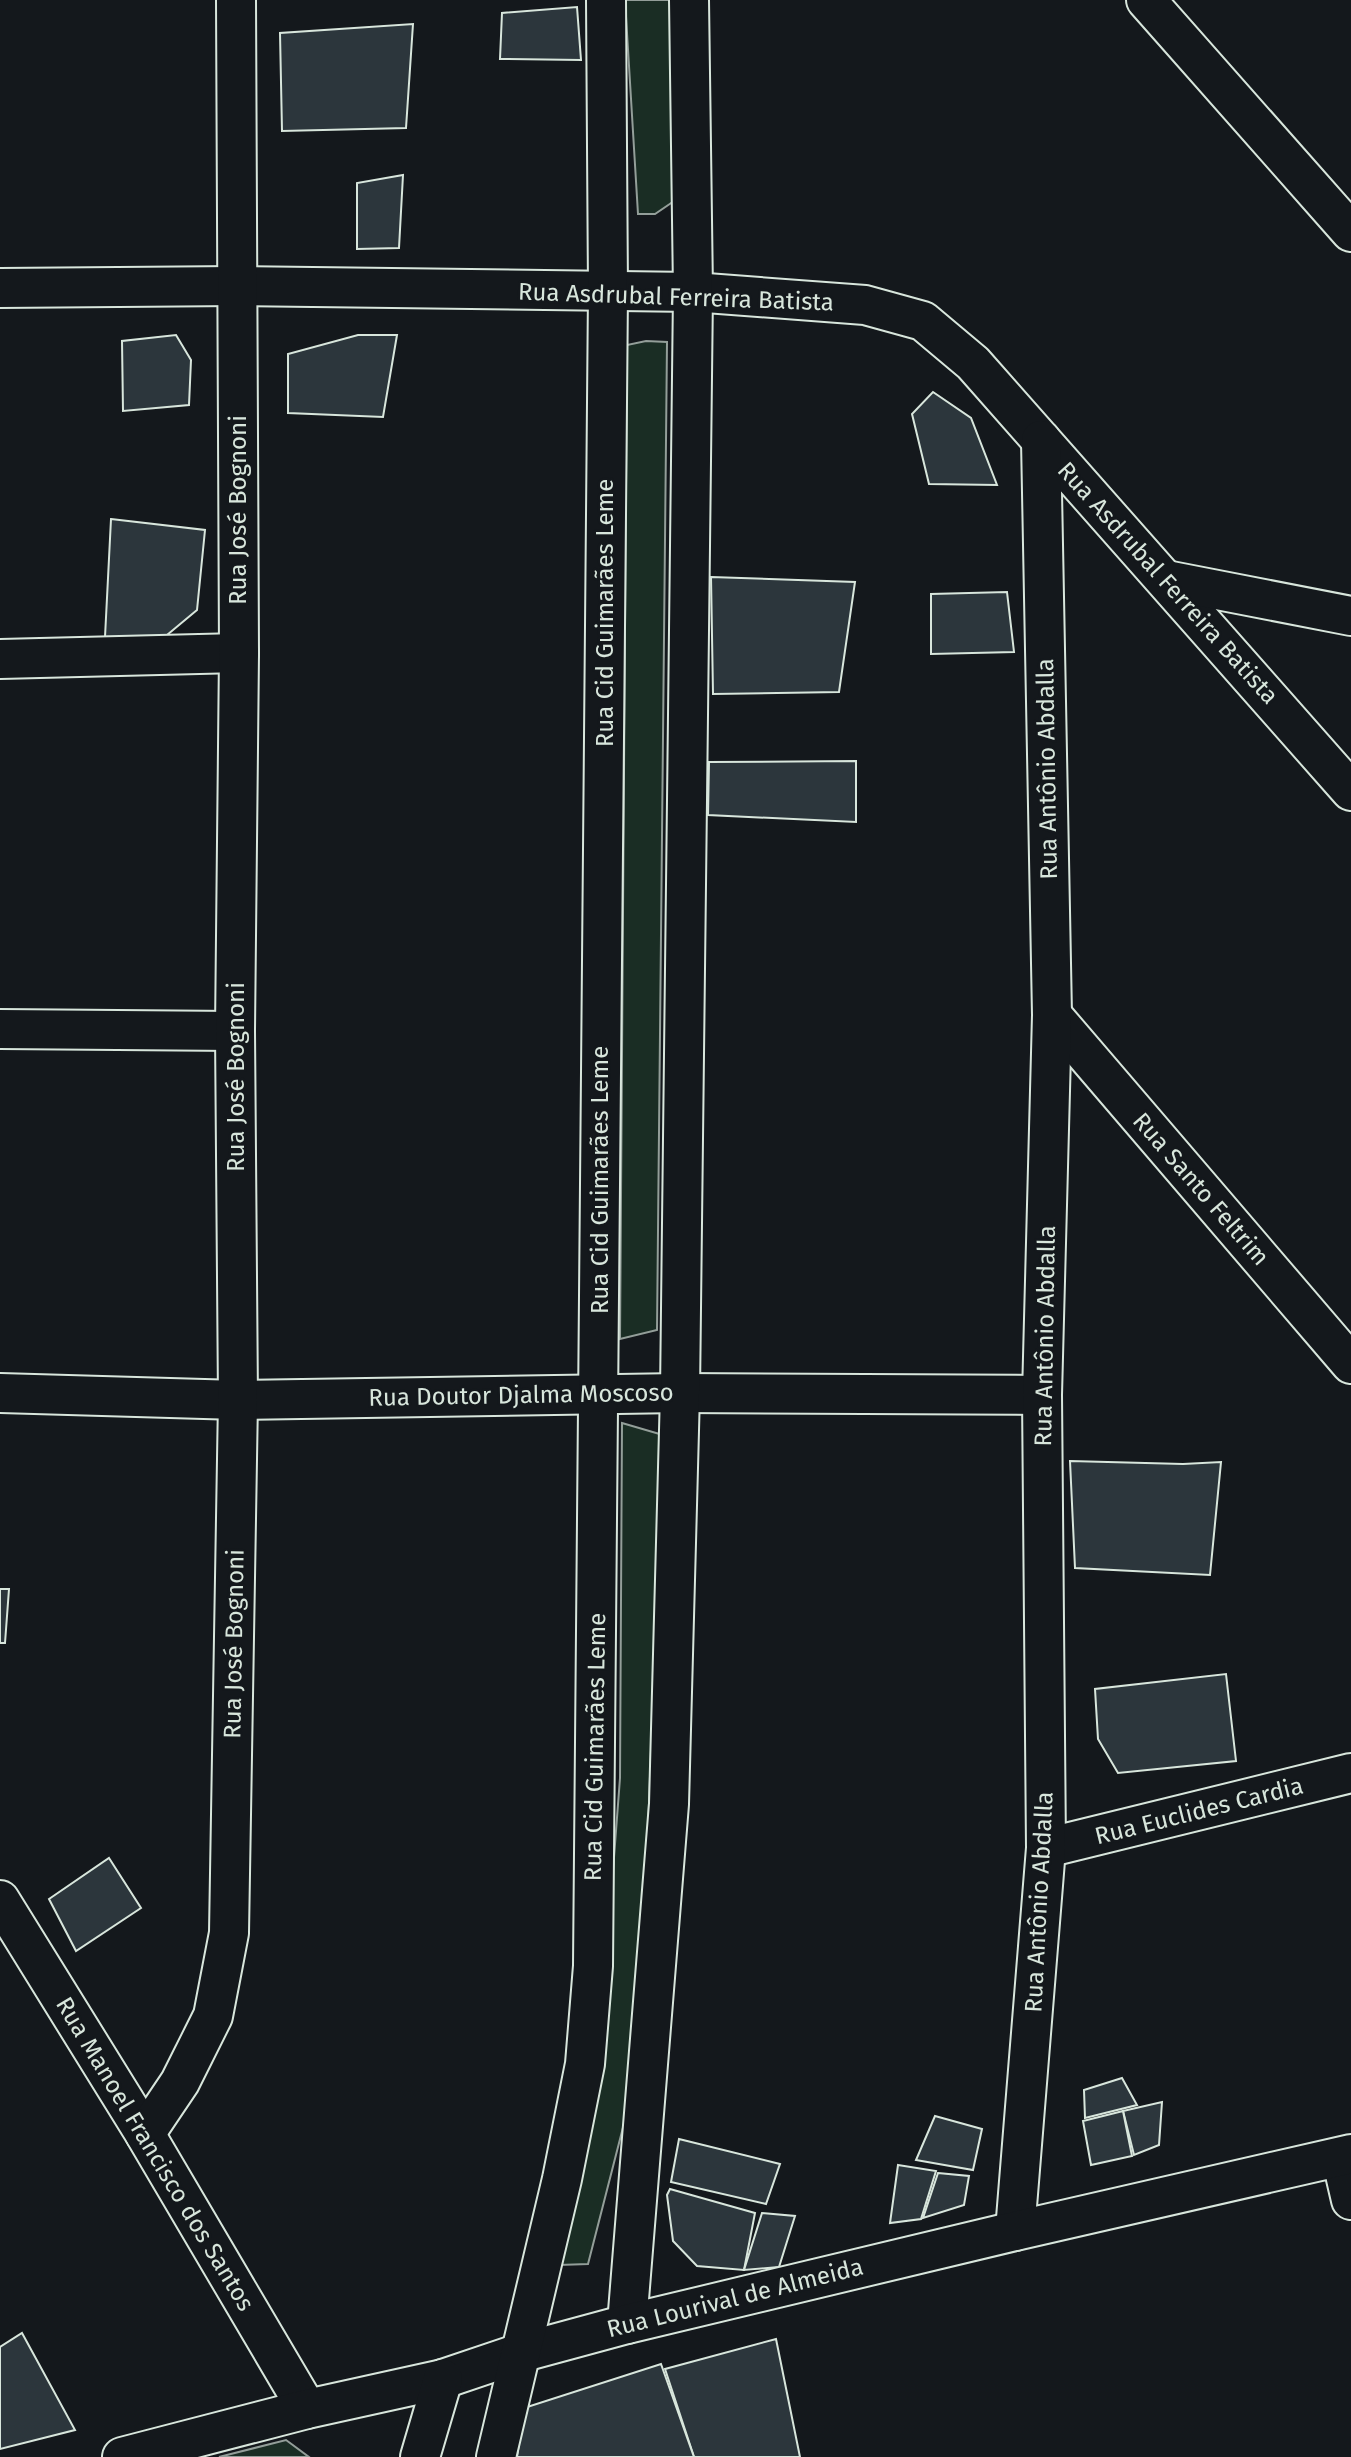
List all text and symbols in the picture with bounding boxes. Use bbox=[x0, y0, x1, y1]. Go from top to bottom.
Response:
street label: Rua Asdrubal Ferreira Batista bbox=[518, 277, 834, 317]
street label: Rua José Bognoni bbox=[224, 415, 252, 605]
street label: Rua Asdrubal Ferreira Batista bbox=[1052, 456, 1284, 710]
street label: Rua Cid Guimarães Leme bbox=[591, 479, 619, 747]
street label: Rua Antônio Abdalla bbox=[1031, 658, 1063, 880]
street label: Rua José Bognoni bbox=[222, 982, 250, 1172]
street label: Rua Cid Guimarães Leme bbox=[586, 1046, 614, 1314]
street label: Rua Santo Feltrim bbox=[1127, 1107, 1275, 1271]
street label: Rua Antônio Abdalla bbox=[1029, 1225, 1061, 1447]
street label: Rua Doutor Djalma Moscoso bbox=[368, 1378, 674, 1412]
street label: Rua José Bognoni bbox=[218, 1549, 250, 1739]
street label: Rua Cid Guimarães Leme bbox=[579, 1613, 611, 1881]
street label: Rua Euclides Cardia bbox=[1092, 1772, 1306, 1850]
street label: Rua Antônio Abdalla bbox=[1019, 1791, 1059, 2013]
street label: Rua Manoel Francisco dos Santos bbox=[50, 1992, 260, 2316]
street label: Rua Lourival de Almeida bbox=[604, 2253, 866, 2343]

